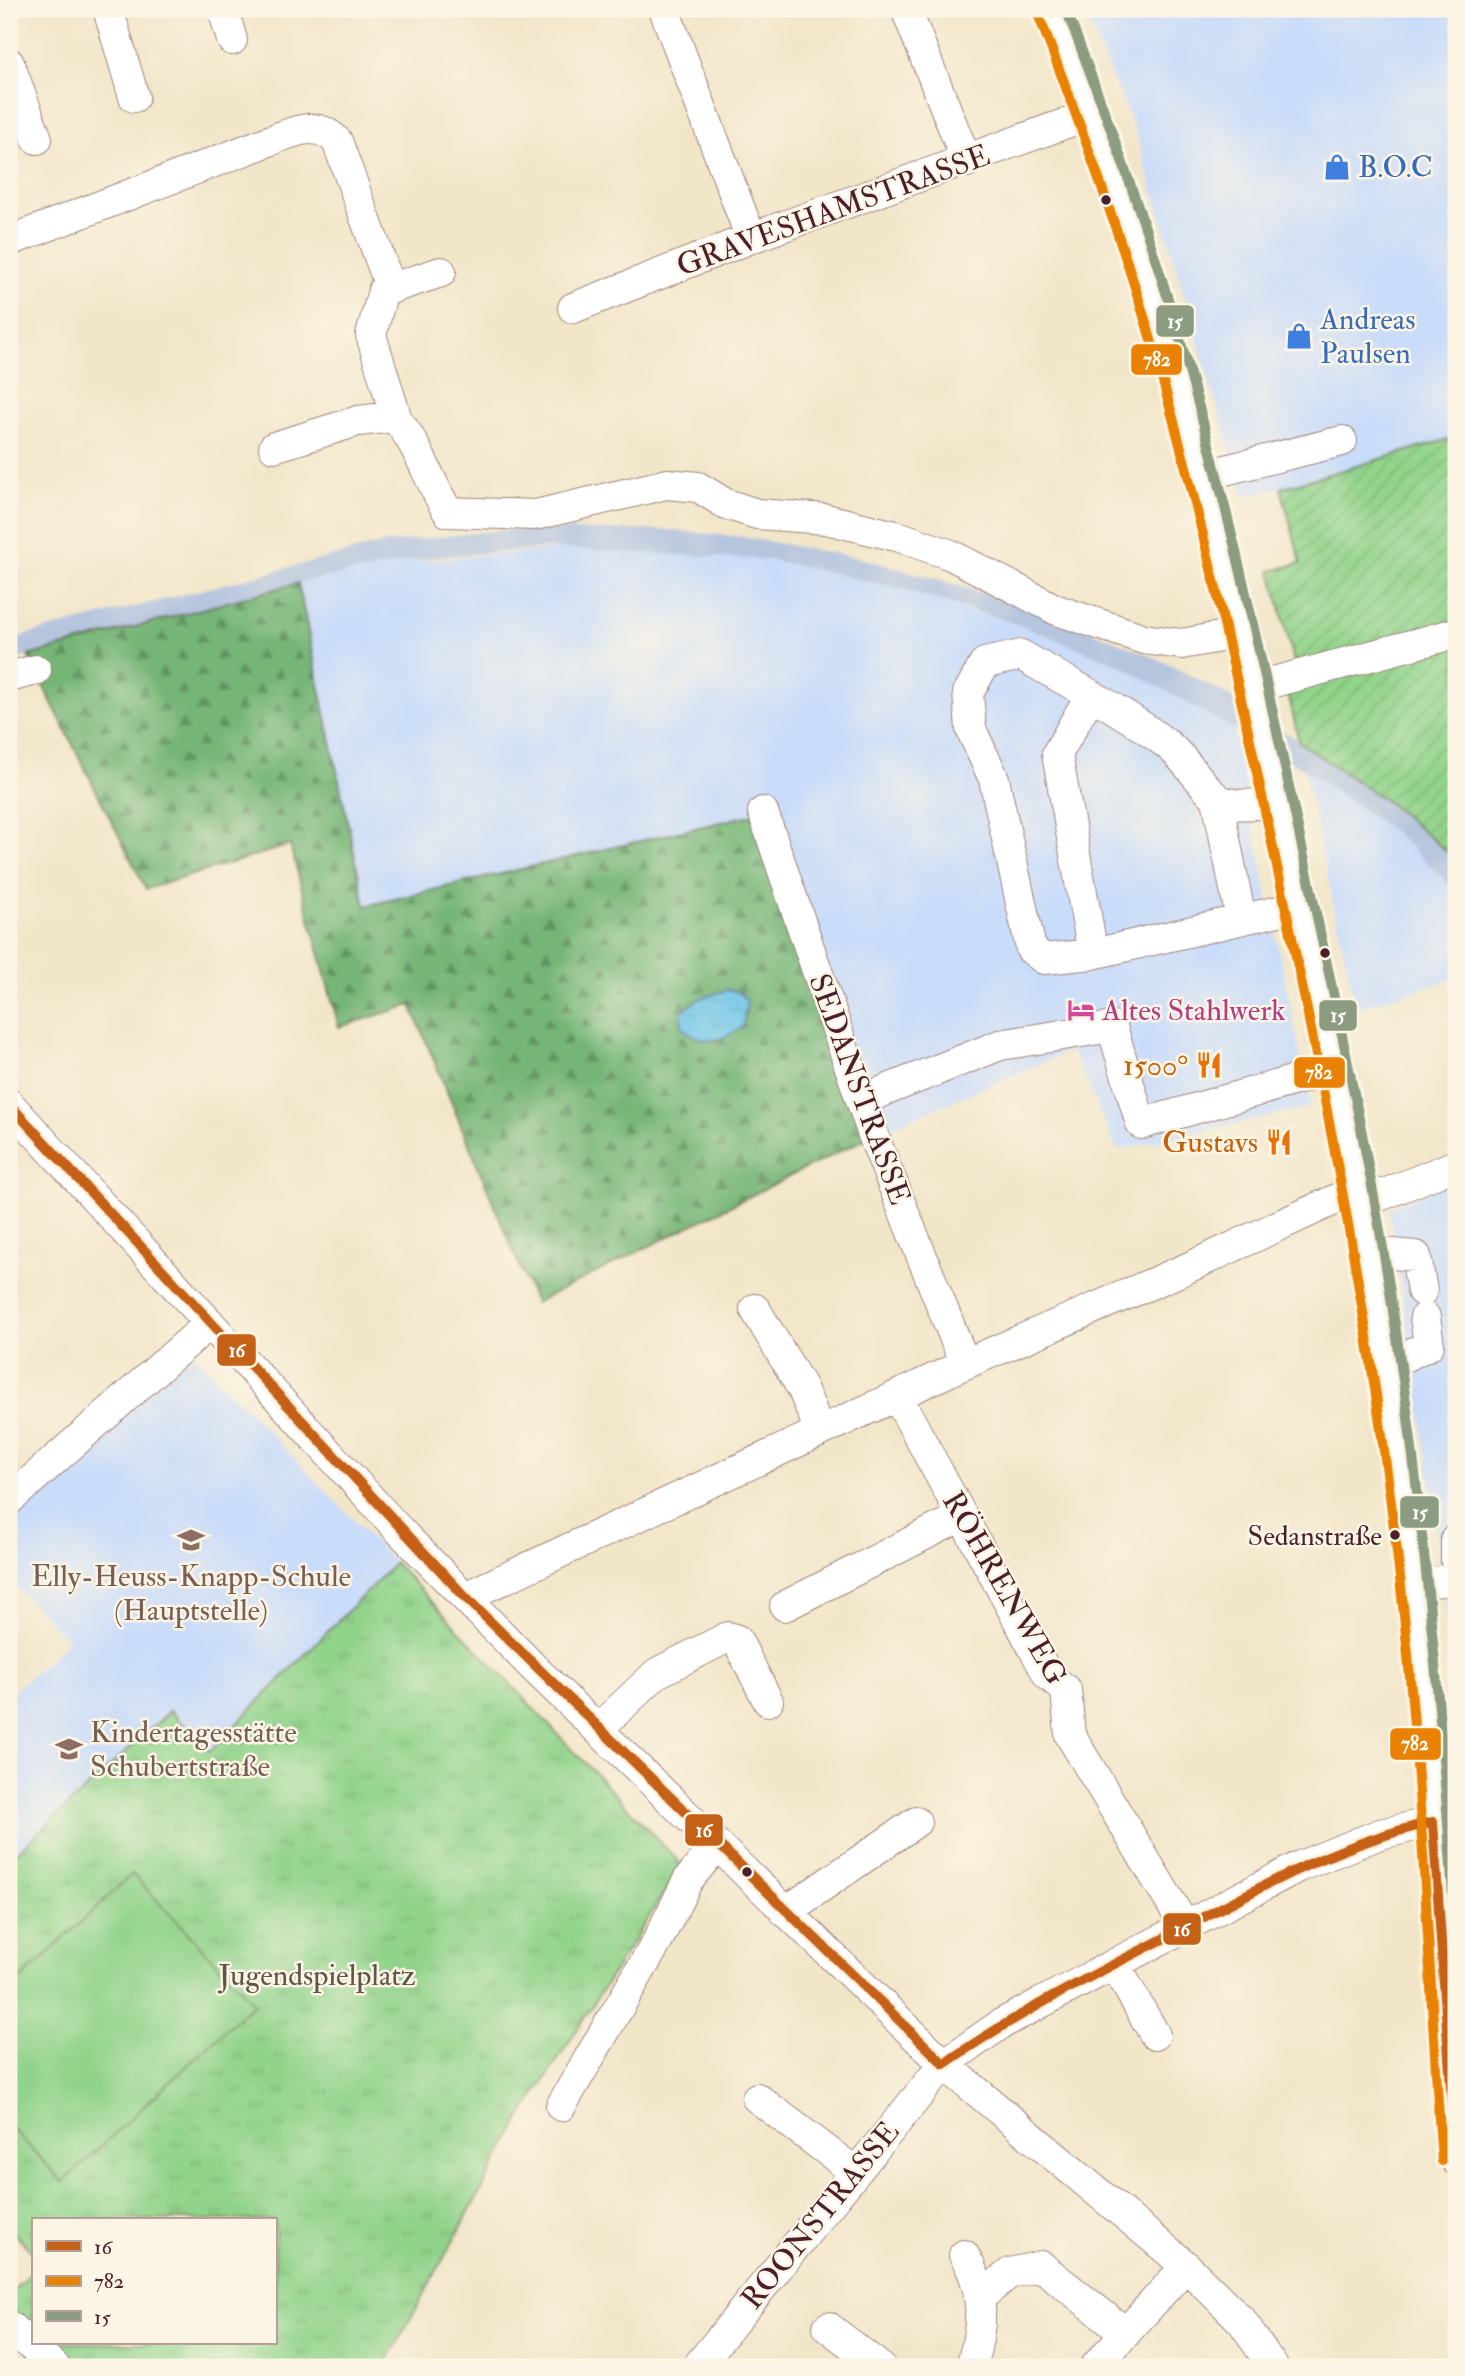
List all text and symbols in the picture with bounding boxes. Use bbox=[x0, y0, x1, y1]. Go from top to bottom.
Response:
street label: GRAVESHAMSTRASSE bbox=[672, 137, 995, 284]
place label: B.O.C bbox=[1358, 149, 1433, 186]
shop icon: B.O.C bbox=[1322, 152, 1352, 182]
unlabelled marker bbox=[1099, 193, 1113, 207]
place label: Andreas Paulsen bbox=[1319, 301, 1415, 372]
line badge: 15 bbox=[1155, 304, 1195, 338]
text: 15 bbox=[1167, 310, 1183, 334]
shop icon: Andreas Paulsen bbox=[1284, 321, 1314, 351]
line badge: 782 bbox=[1130, 343, 1183, 376]
text: 782 bbox=[1143, 348, 1171, 372]
unlabelled marker bbox=[1318, 946, 1332, 960]
street label: SEDANSTRASSE bbox=[801, 969, 918, 1210]
place label: Altes Stahlwerk bbox=[1101, 992, 1286, 1029]
hotel icon: Altes Stahlwerk bbox=[1066, 995, 1096, 1025]
line badge: 15 bbox=[1318, 999, 1358, 1032]
text: 15 bbox=[1330, 1004, 1346, 1028]
place label: 1500° bbox=[1123, 1047, 1188, 1084]
restaurant icon: 1500° bbox=[1194, 1050, 1224, 1080]
line badge: 782 bbox=[1293, 1056, 1346, 1089]
text: 782 bbox=[1305, 1061, 1333, 1085]
place label: Gustavs bbox=[1162, 1124, 1258, 1161]
restaurant icon: Gustavs bbox=[1264, 1127, 1294, 1157]
line badge: 16 bbox=[216, 1333, 257, 1367]
text: 16 bbox=[229, 1339, 247, 1363]
street label: RÖHRENWEG bbox=[934, 1485, 1075, 1691]
line badge: 15 bbox=[1399, 1495, 1440, 1529]
text: 15 bbox=[1412, 1501, 1428, 1525]
place label: Sedanstraße bbox=[1248, 1519, 1382, 1554]
school or university icon: Elly-Heuss-Knapp-Schule (Hauptstelle) bbox=[176, 1525, 206, 1555]
marker: Sedanstraße bbox=[1388, 1528, 1402, 1542]
place label: Elly-Heuss-Knapp-Schule (Hauptstelle) bbox=[31, 1558, 351, 1629]
place label: Kindertagesstätte Schubertstraße bbox=[90, 1714, 297, 1785]
line badge: 782 bbox=[1389, 1727, 1442, 1761]
text: 782 bbox=[1401, 1732, 1429, 1756]
school or university icon: Kindertagesstätte Schubertstraße bbox=[54, 1734, 84, 1764]
line badge: 16 bbox=[684, 1813, 724, 1847]
text: 16 bbox=[696, 1819, 714, 1843]
unlabelled marker bbox=[740, 1865, 754, 1879]
line badge: 16 bbox=[1162, 1912, 1202, 1946]
text: 16 bbox=[1174, 1918, 1192, 1942]
park label: Jugendspielplatz bbox=[217, 1957, 416, 1994]
street label: ROONSTRASSE bbox=[733, 2114, 907, 2317]
legend bbox=[32, 2218, 276, 2344]
text: 16 bbox=[94, 2234, 113, 2261]
text: 782 bbox=[94, 2268, 124, 2295]
text: 15 bbox=[94, 2304, 111, 2331]

